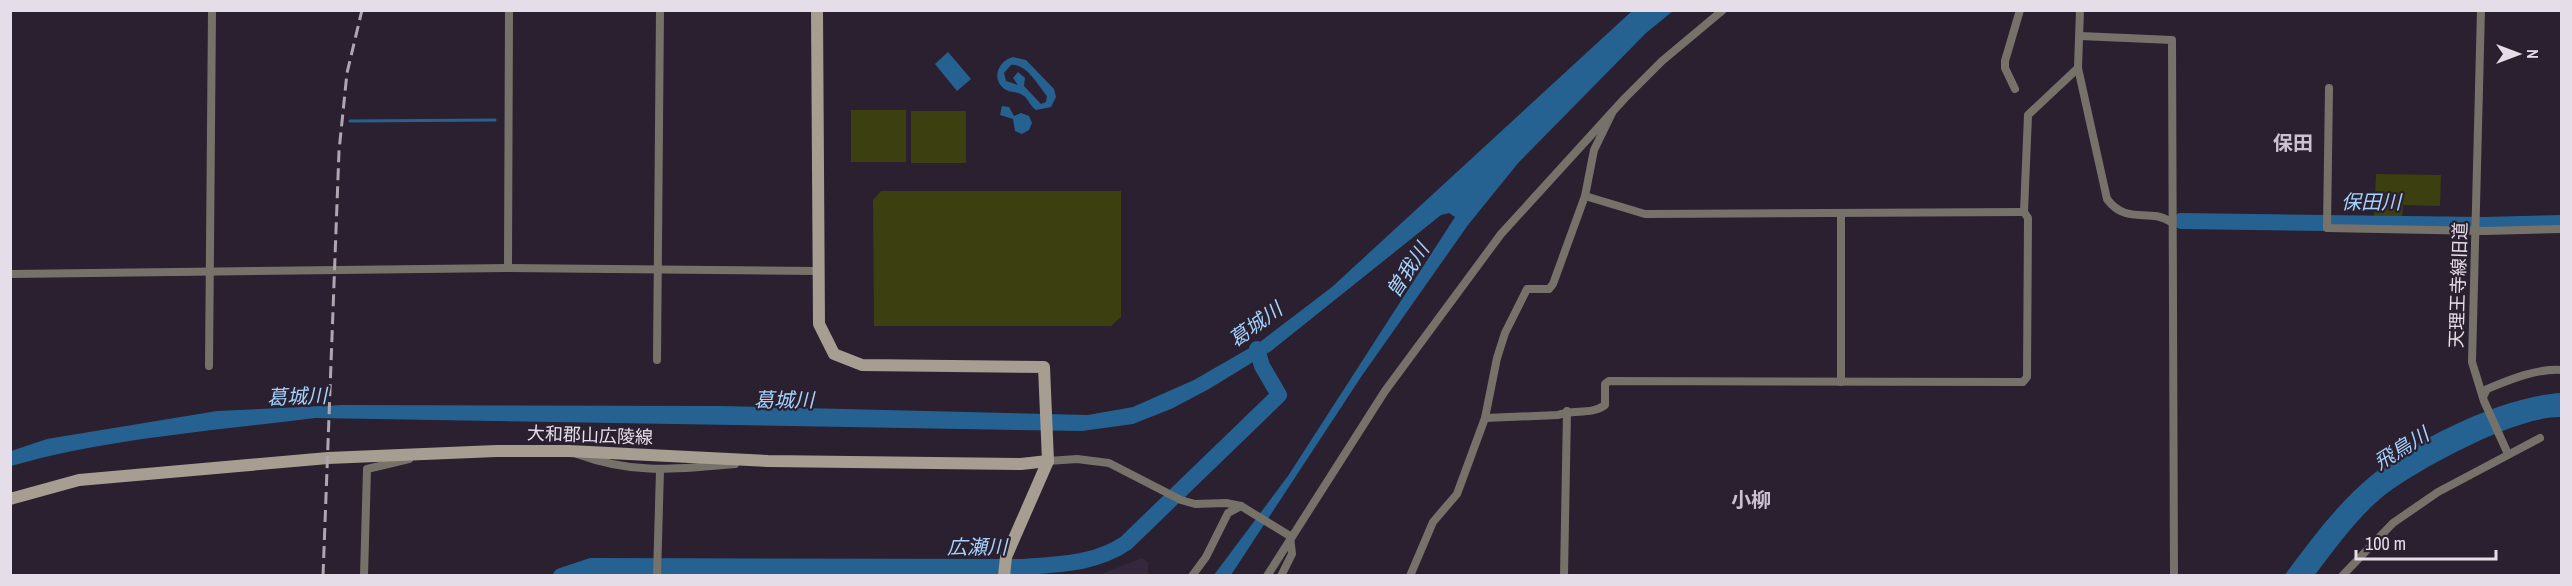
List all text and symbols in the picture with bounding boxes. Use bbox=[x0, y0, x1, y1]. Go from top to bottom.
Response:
north arrow bbox=[2488, 24, 2548, 84]
text: N bbox=[2522, 49, 2544, 59]
district label: 保田 bbox=[2273, 129, 2313, 156]
water label: 保田川 bbox=[2341, 188, 2403, 215]
street label: 天理王寺線旧道 bbox=[2443, 222, 2473, 348]
water label: 曽我川 bbox=[1379, 236, 1436, 303]
water label: 葛城川 bbox=[1223, 294, 1289, 353]
water label: 葛城川 bbox=[267, 381, 329, 411]
water label: 葛城川 bbox=[754, 386, 816, 413]
street label: 大和郡山広陵線 bbox=[527, 420, 653, 450]
water label: 飛鳥川 bbox=[2368, 420, 2435, 475]
district label: 小柳 bbox=[1731, 486, 1771, 513]
scale bar bbox=[2356, 523, 2496, 561]
text: 100 m bbox=[2365, 531, 2406, 556]
water label: 広瀬川 bbox=[947, 533, 1009, 560]

